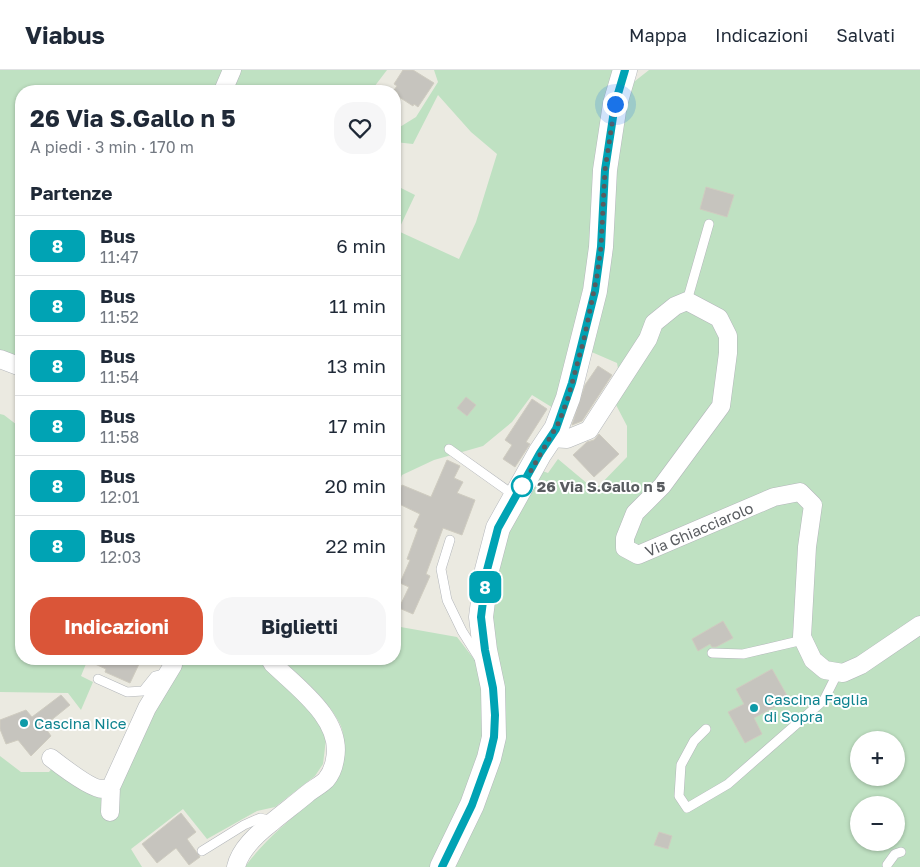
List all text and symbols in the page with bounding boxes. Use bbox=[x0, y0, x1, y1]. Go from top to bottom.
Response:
text: Viabus bbox=[25, 20, 105, 49]
text: Mappa bbox=[629, 24, 687, 46]
text: Indicazioni bbox=[715, 24, 808, 46]
text: Salvati bbox=[836, 24, 895, 46]
your location bbox=[603, 92, 628, 117]
button: heart bbox=[334, 102, 386, 154]
text: 26 Via S.Gallo n 5 bbox=[30, 103, 236, 132]
text: A piedi · 3 min · 170 m bbox=[30, 137, 194, 157]
text: Partenze bbox=[30, 181, 112, 204]
text: Bus bbox=[100, 224, 135, 247]
text: 6 min bbox=[336, 234, 386, 257]
text: 8 bbox=[52, 235, 63, 257]
text: 11:47 bbox=[100, 247, 139, 267]
text: Bus bbox=[100, 284, 135, 307]
text: 11 min bbox=[329, 294, 386, 317]
text: 8 bbox=[52, 295, 63, 317]
text: 11:52 bbox=[100, 307, 139, 327]
text: Bus bbox=[100, 344, 135, 367]
text: 13 min bbox=[327, 354, 386, 377]
text: 8 bbox=[52, 355, 63, 377]
text: 11:54 bbox=[100, 367, 139, 387]
text: Bus bbox=[100, 404, 135, 427]
text: 17 min bbox=[328, 414, 386, 437]
text: 8 bbox=[52, 415, 63, 437]
text: 11:58 bbox=[100, 427, 139, 447]
text: Bus bbox=[100, 464, 135, 487]
text: 20 min bbox=[325, 474, 386, 497]
text: 8 bbox=[52, 475, 63, 497]
marker: 26 Via S.Gallo n 5 bbox=[511, 475, 533, 497]
place label: 26 Via S.Gallo n 5 bbox=[537, 477, 666, 495]
text: 12:01 bbox=[100, 487, 140, 507]
street label: Via Ghiacciarolo bbox=[642, 498, 756, 560]
text: Bus bbox=[100, 524, 135, 547]
text: 22 min bbox=[326, 534, 386, 557]
text: 8 bbox=[52, 535, 63, 557]
text: 12:03 bbox=[100, 547, 141, 567]
line badge: 8 bbox=[469, 571, 501, 603]
text: 8 bbox=[479, 576, 491, 598]
button: Indicazioni bbox=[30, 597, 203, 655]
button: Biglietti bbox=[213, 597, 386, 655]
place label: Cascina Faglia di Sopra bbox=[764, 690, 868, 725]
marker: Cascina Faglia di Sopra bbox=[748, 702, 760, 714]
place label: Cascina Nice bbox=[34, 714, 127, 732]
marker: Cascina Nice bbox=[18, 717, 30, 729]
map controls bbox=[850, 731, 905, 851]
button: + bbox=[850, 731, 905, 786]
button: − bbox=[850, 796, 905, 851]

